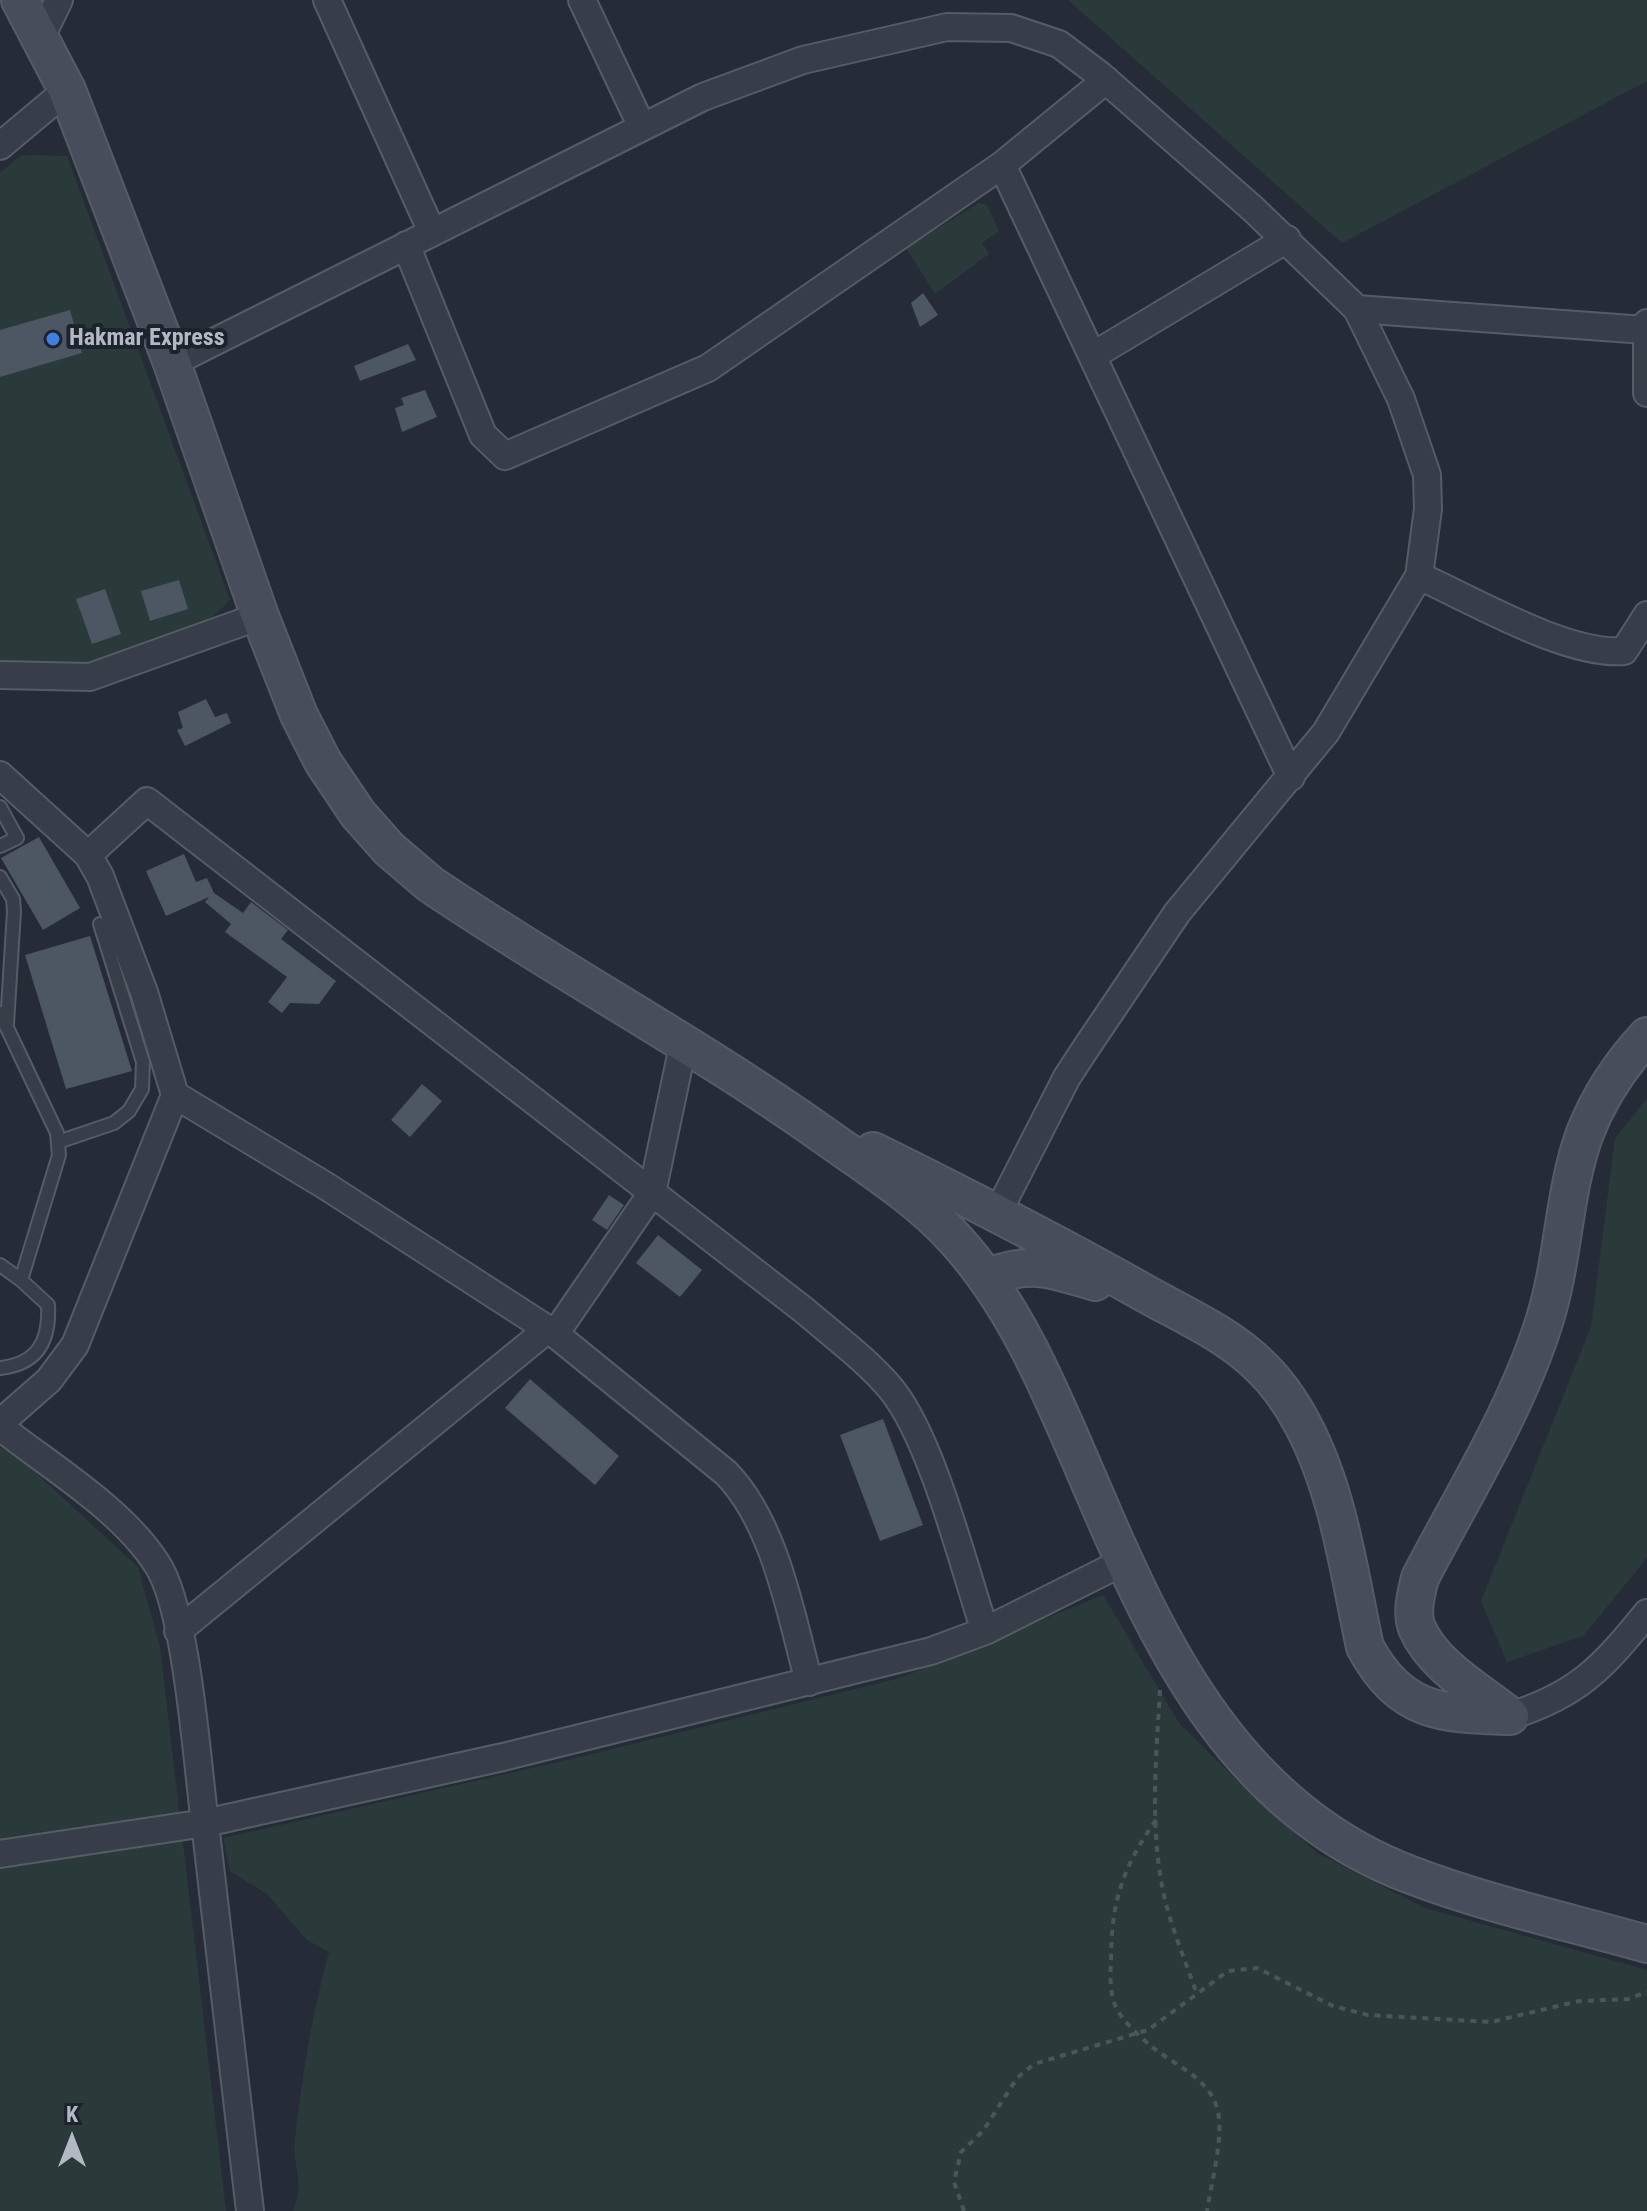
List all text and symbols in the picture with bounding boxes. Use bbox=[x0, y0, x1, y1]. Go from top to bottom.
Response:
place label: Hakmar Express bbox=[69, 325, 225, 353]
marker: Hakmar Express bbox=[44, 330, 62, 348]
north arrow bbox=[32, 2099, 112, 2179]
text: K bbox=[66, 2102, 78, 2127]

